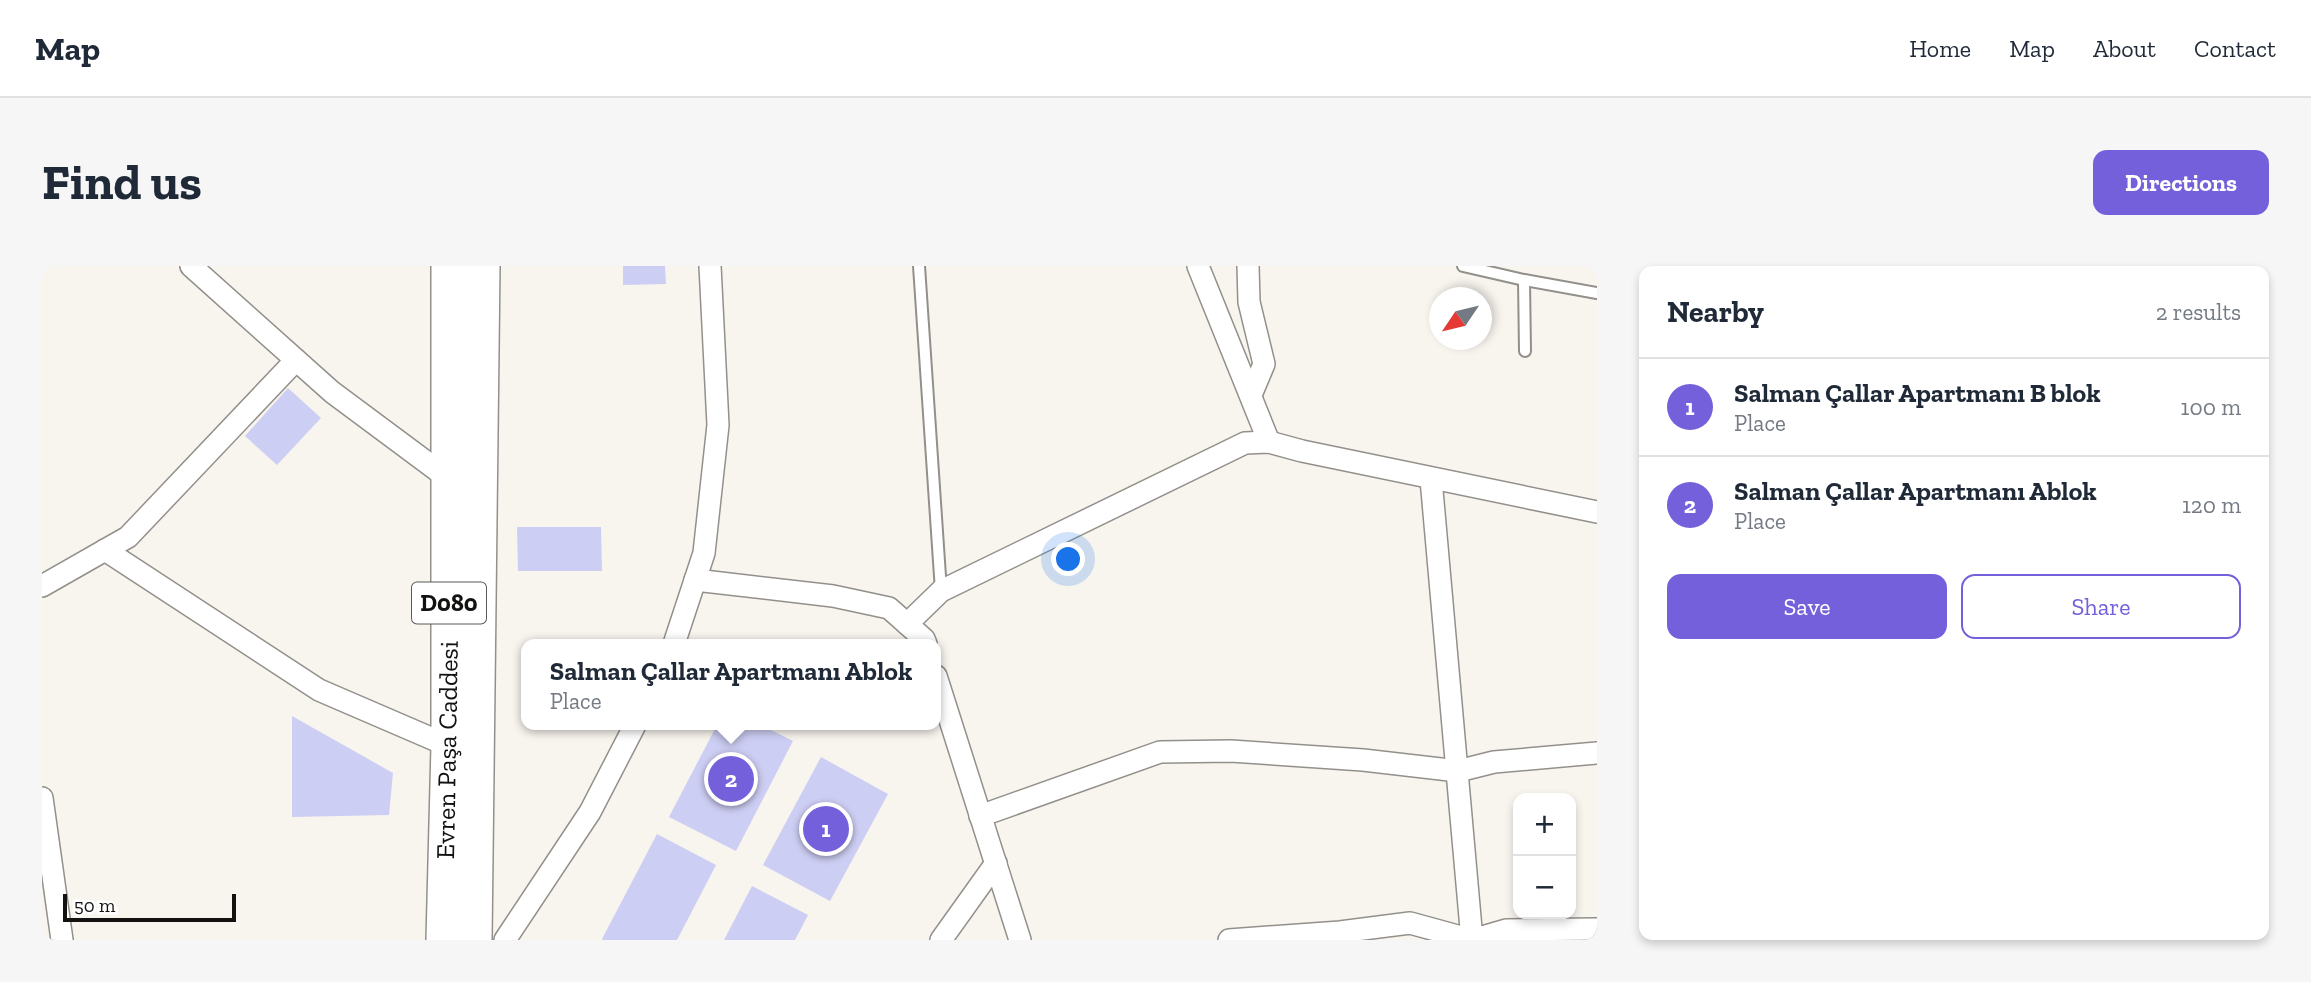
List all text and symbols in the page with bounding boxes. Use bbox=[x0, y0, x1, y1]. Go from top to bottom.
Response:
text: Map bbox=[35, 29, 100, 68]
text: Home bbox=[1909, 34, 1971, 63]
text: Map bbox=[2009, 34, 2055, 63]
text: About bbox=[2093, 34, 2156, 63]
text: Contact bbox=[2194, 34, 2276, 63]
button: Directions bbox=[2093, 150, 2269, 215]
text: Find us bbox=[42, 153, 202, 212]
north arrow bbox=[1429, 287, 1492, 350]
text: Nearby bbox=[1667, 294, 1764, 330]
text: 2 results bbox=[2156, 298, 2241, 326]
text: Salman Çallar Apartmanı B blok bbox=[1734, 377, 2101, 409]
text: 1 bbox=[1685, 393, 1695, 421]
text: 100 m bbox=[2181, 393, 2241, 421]
text: Place bbox=[1734, 409, 1786, 437]
text: Salman Çallar Apartmanı Ablok bbox=[1734, 475, 2097, 507]
text: 2 bbox=[1684, 491, 1696, 519]
text: 120 m bbox=[2182, 491, 2241, 519]
text: Place bbox=[1734, 507, 1786, 535]
your location bbox=[1051, 542, 1085, 576]
button: Save bbox=[1667, 574, 1947, 639]
button: Share bbox=[1961, 574, 2241, 639]
road number: D080 bbox=[412, 582, 486, 624]
popup bbox=[521, 639, 941, 730]
street label: Evren Paşa Caddesi bbox=[429, 641, 465, 859]
text: Salman Çallar Apartmanı Ablok bbox=[550, 655, 912, 687]
text: Place bbox=[550, 687, 602, 715]
pin: 2 bbox=[708, 753, 754, 805]
map controls bbox=[1513, 793, 1576, 919]
button: + bbox=[1513, 793, 1576, 856]
pin: 1 bbox=[803, 803, 849, 855]
button: − bbox=[1513, 856, 1576, 919]
scale bar bbox=[63, 891, 236, 923]
text: 50 m bbox=[74, 894, 115, 917]

